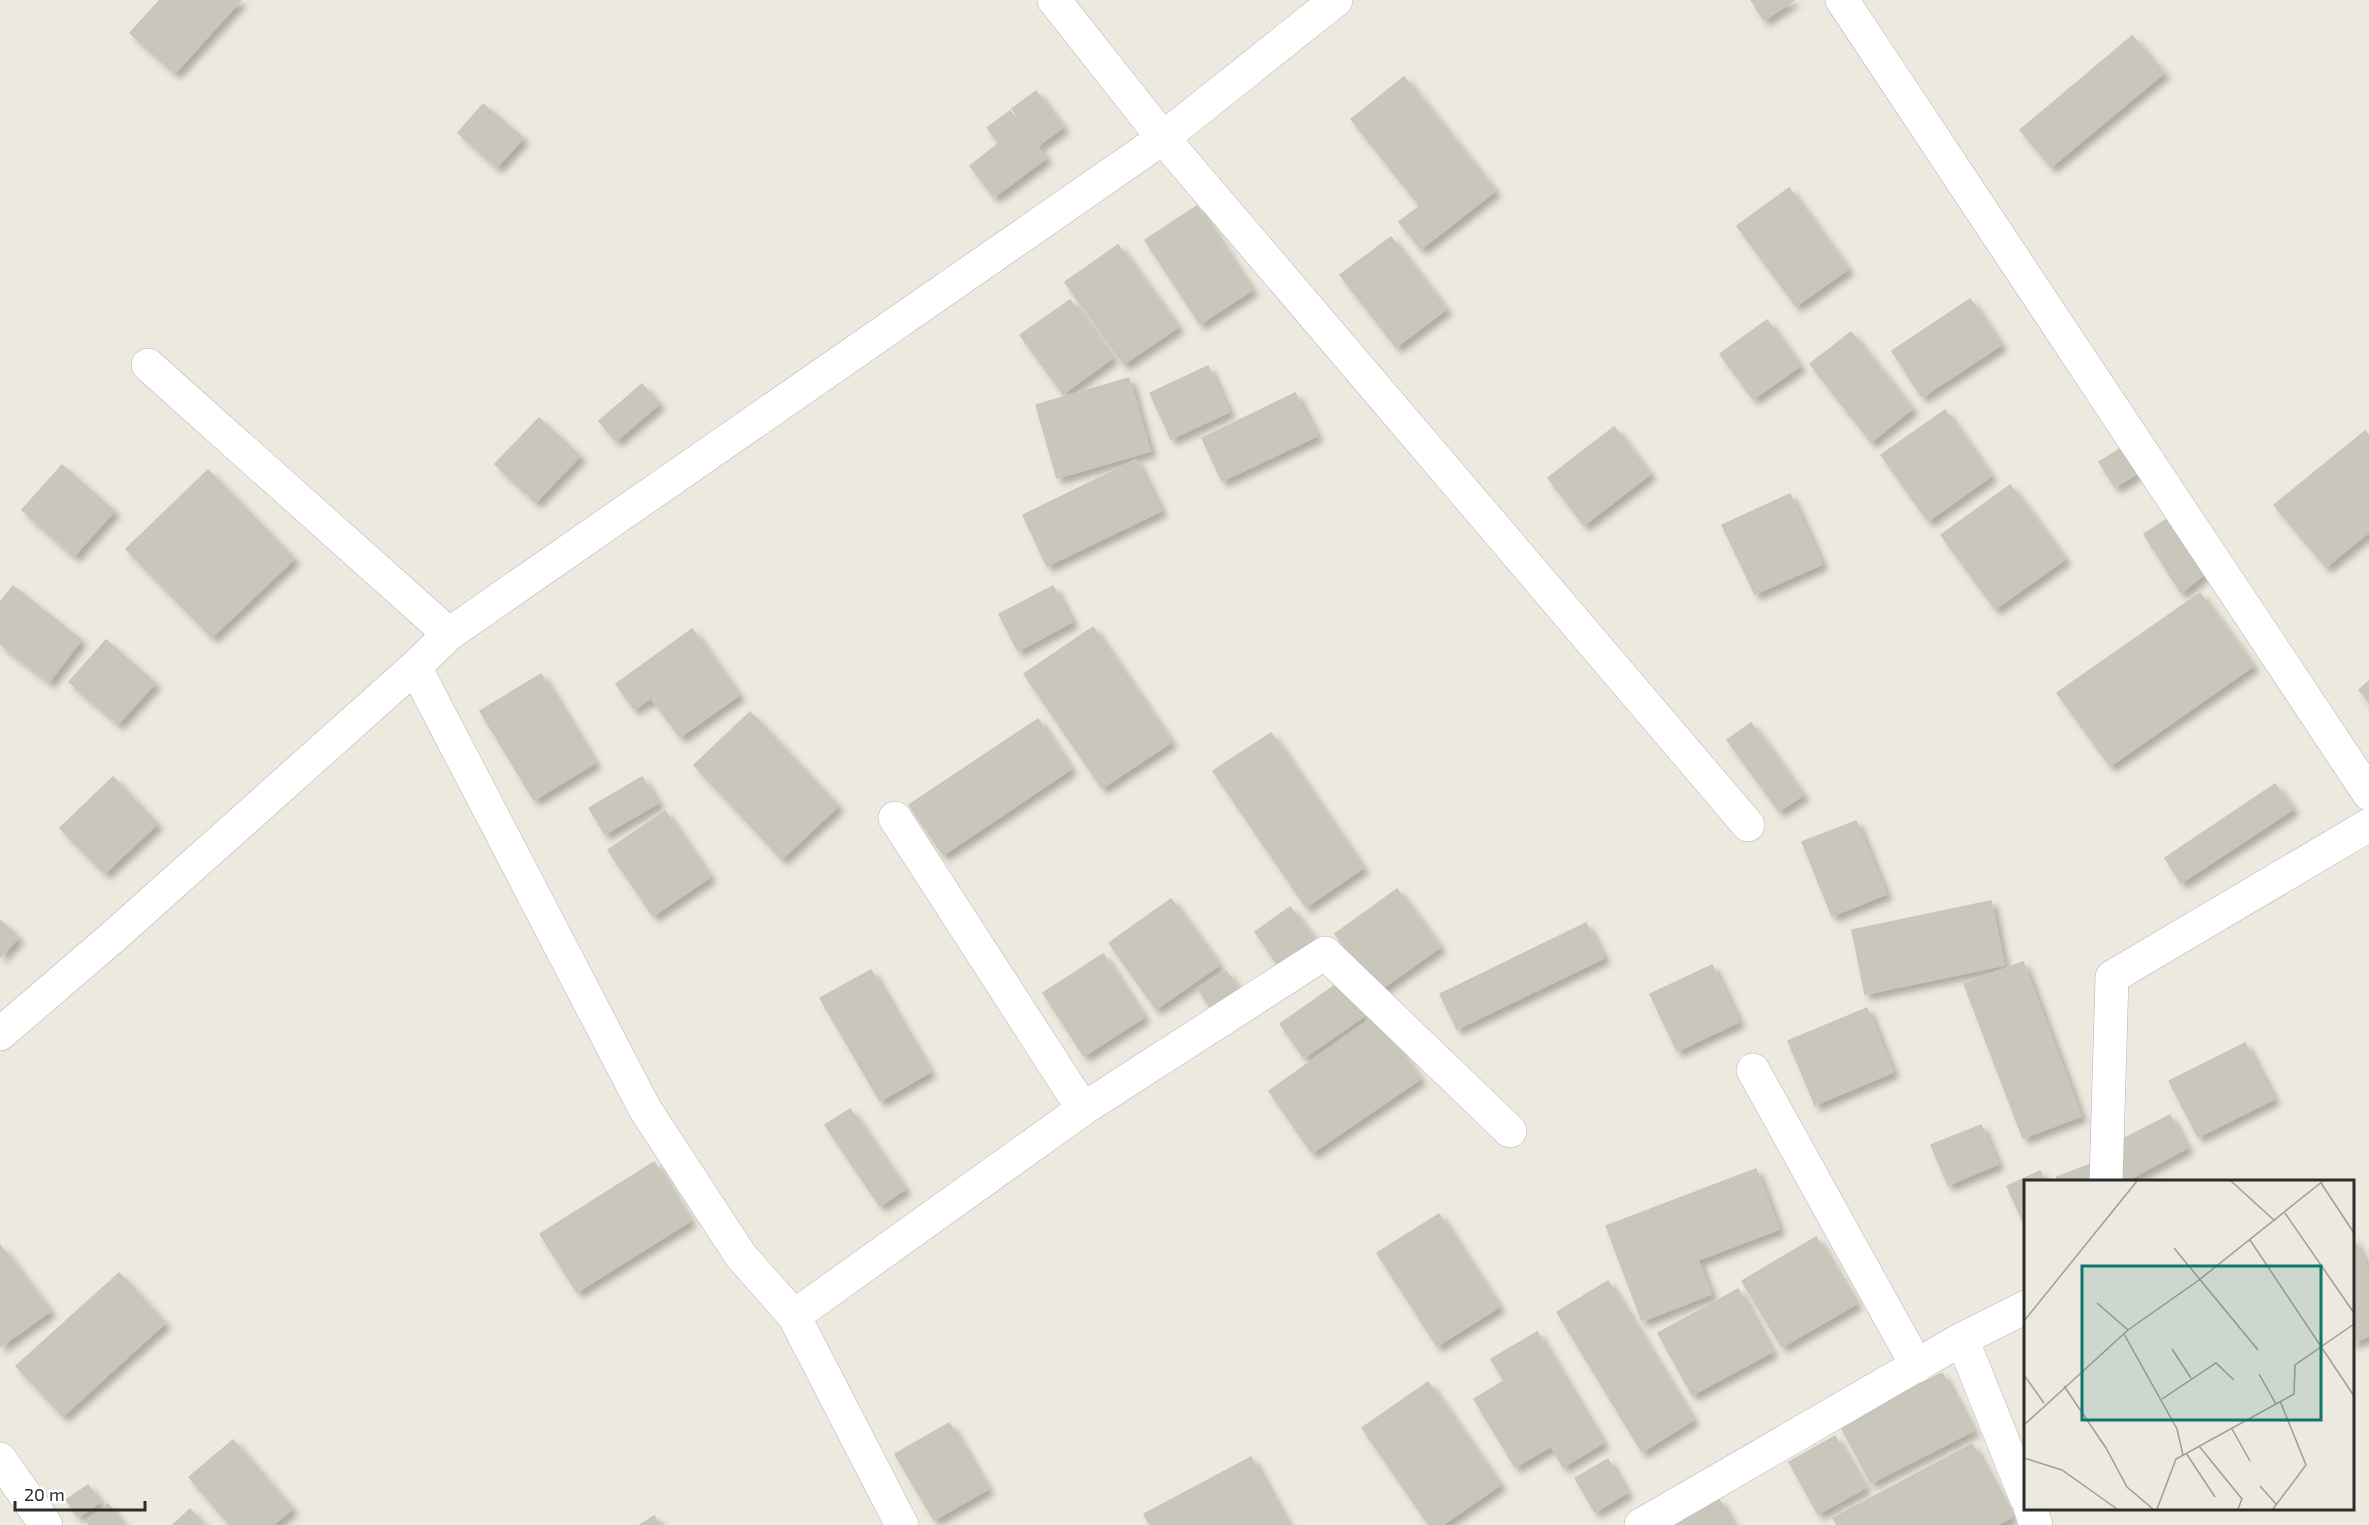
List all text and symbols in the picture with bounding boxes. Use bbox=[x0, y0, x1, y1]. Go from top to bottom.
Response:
inset map bbox=[2024, 1180, 2354, 1510]
scale bar bbox=[15, 1474, 146, 1512]
text: 20 m bbox=[24, 1483, 65, 1505]

